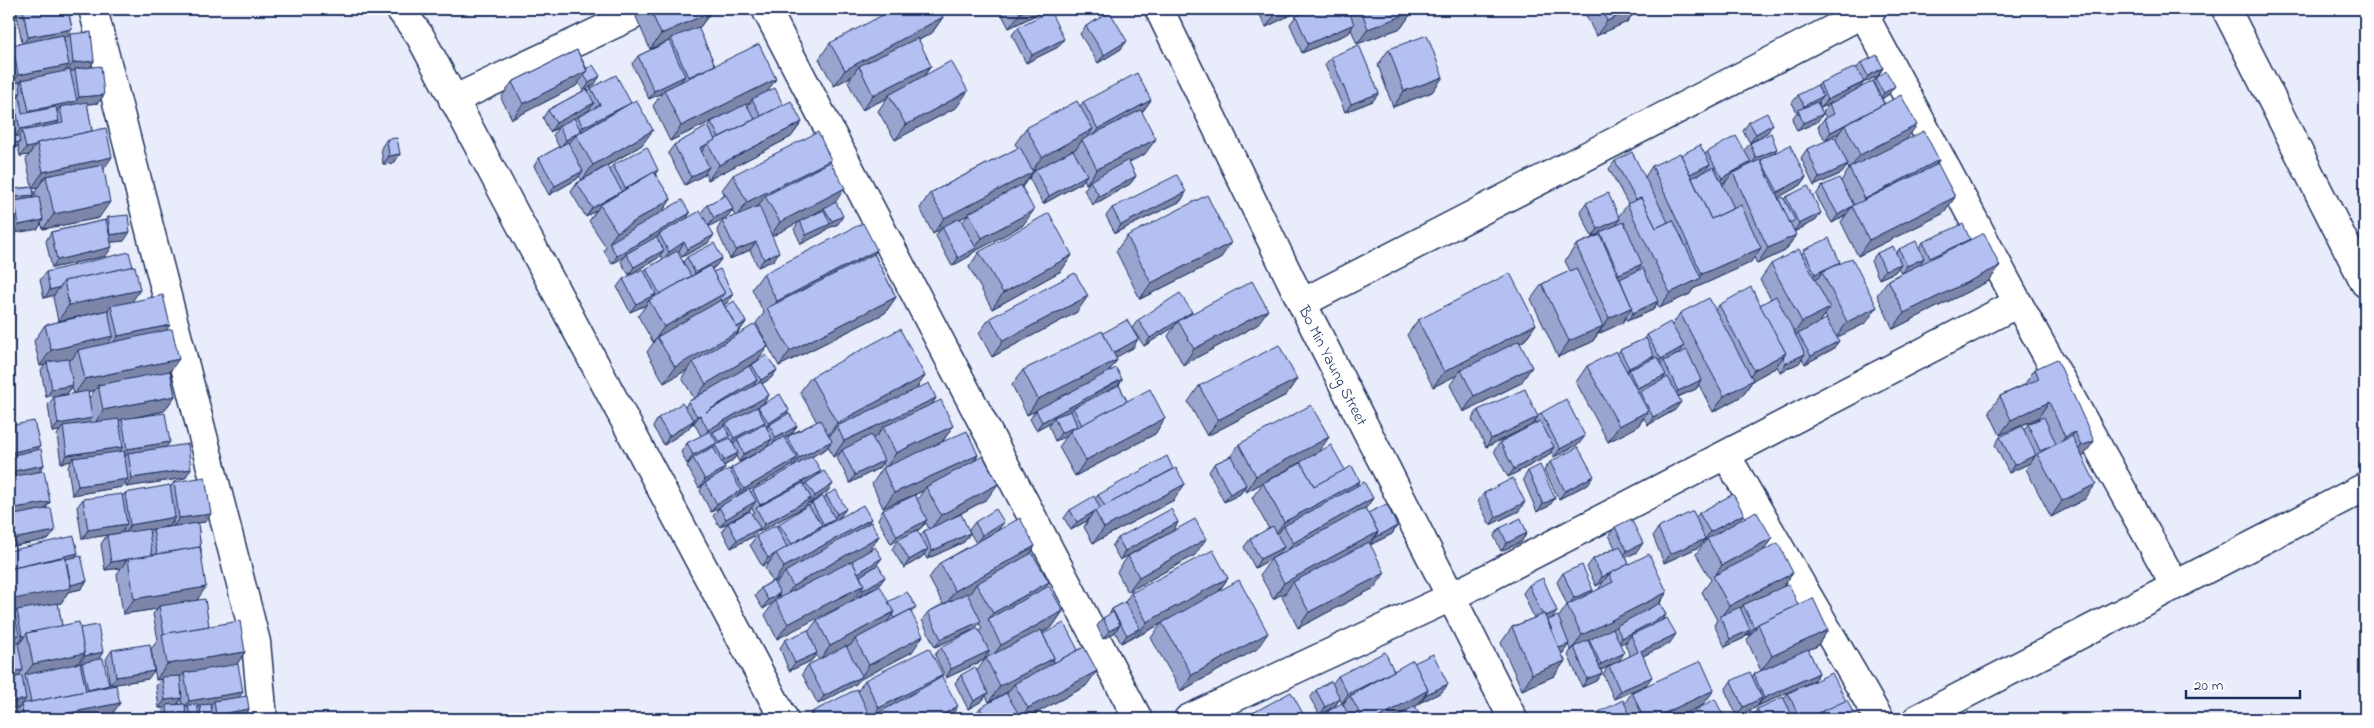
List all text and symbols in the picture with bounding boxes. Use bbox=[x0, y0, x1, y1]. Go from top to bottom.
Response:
street label: Bo Min Yaung Street bbox=[1291, 301, 1373, 431]
scale bar bbox=[2186, 668, 2300, 700]
text: 20 m bbox=[2194, 675, 2224, 697]

